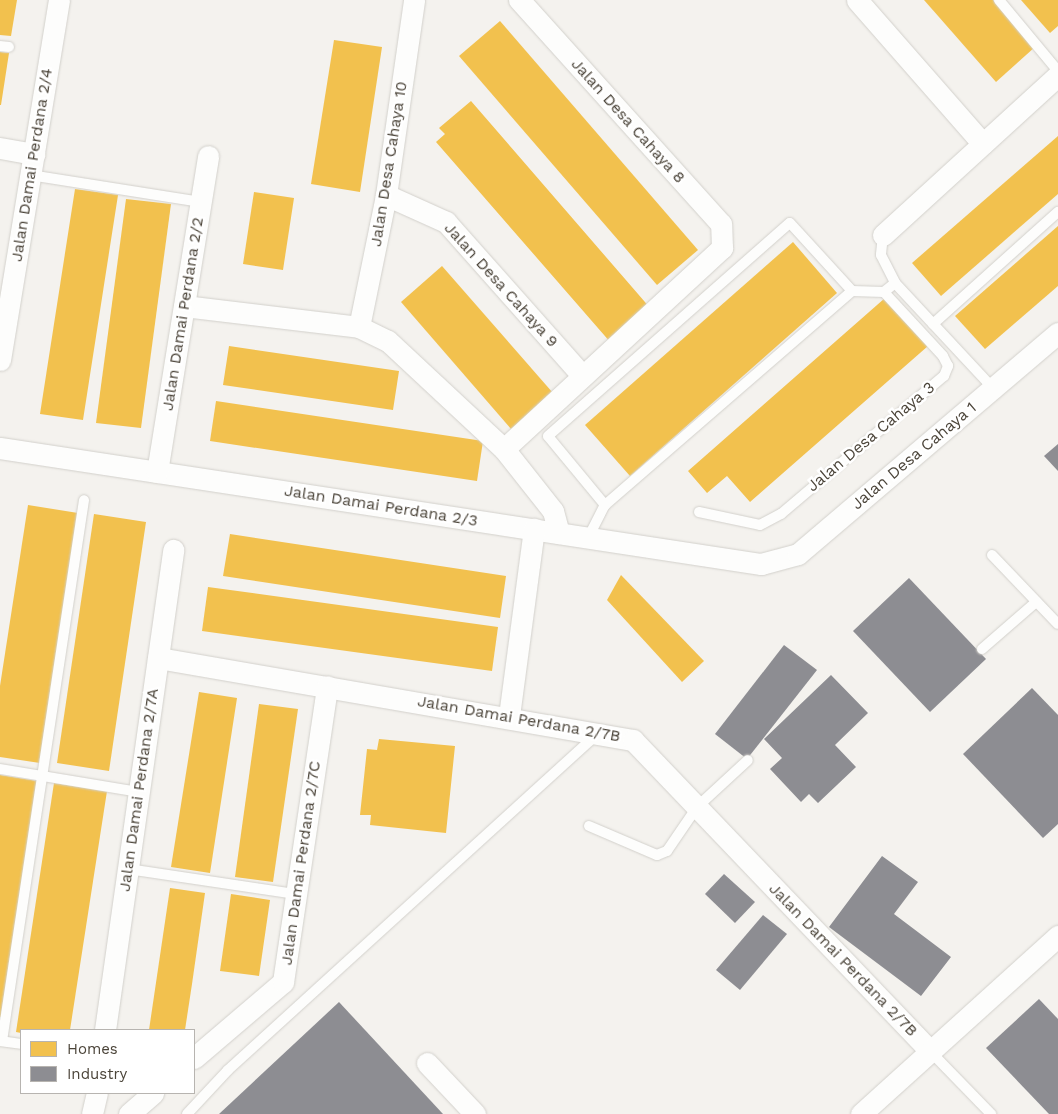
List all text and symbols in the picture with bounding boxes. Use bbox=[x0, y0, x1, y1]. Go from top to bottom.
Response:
street label: Jalan Desa Cahaya 8 bbox=[567, 54, 689, 188]
street label: Jalan Damai Perdana 2/4 bbox=[7, 67, 57, 263]
street label: Jalan Desa Cahaya 10 bbox=[366, 79, 412, 249]
street label: Jalan Damai Perdana 2/2 bbox=[158, 216, 208, 412]
street label: Jalan Desa Cahaya 9 bbox=[440, 218, 562, 352]
street label: Jalan Desa Cahaya 3 bbox=[803, 378, 939, 496]
street label: Jalan Desa Cahaya 1 bbox=[847, 398, 981, 514]
street label: Jalan Damai Perdana 2/3 bbox=[283, 481, 479, 531]
street label: Jalan Damai Perdana 2/7A bbox=[115, 687, 163, 893]
street label: Jalan Damai Perdana 2/7B bbox=[416, 692, 622, 746]
street label: Jalan Damai Perdana 2/7C bbox=[277, 759, 325, 967]
street label: Jalan Damai Perdana 2/7B bbox=[765, 879, 921, 1041]
legend bbox=[20, 1029, 195, 1094]
text: Homes bbox=[67, 1040, 118, 1058]
text: Industry bbox=[67, 1065, 127, 1083]

